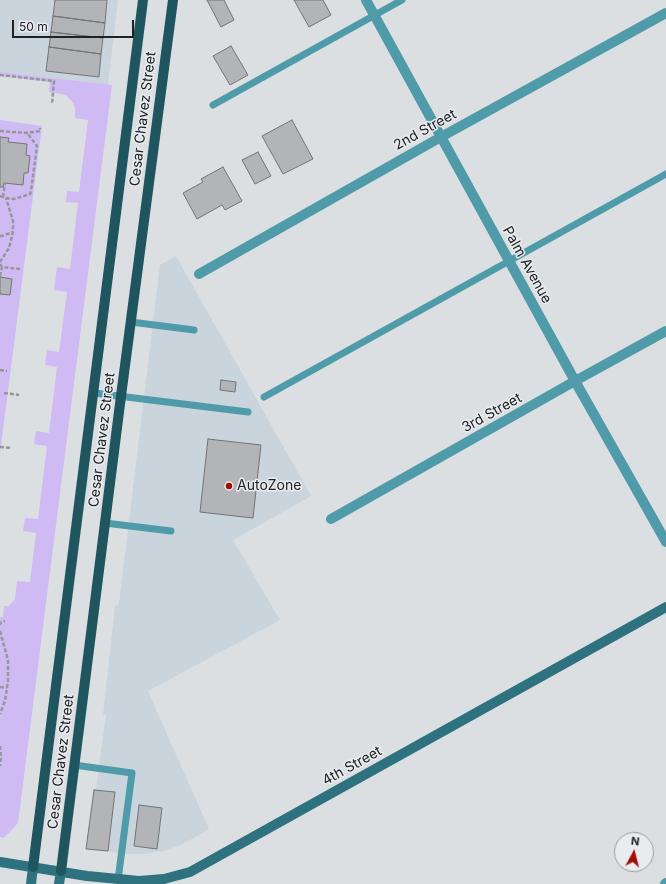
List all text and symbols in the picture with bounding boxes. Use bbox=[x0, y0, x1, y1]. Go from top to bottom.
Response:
scale bar bbox=[14, 12, 136, 38]
text: 50 m bbox=[19, 19, 48, 34]
street label: Cesar Chavez Street bbox=[126, 51, 160, 187]
street label: 2nd Street bbox=[391, 106, 459, 154]
street label: Palm Avenue bbox=[499, 224, 555, 306]
street label: Cesar Chavez Street bbox=[85, 372, 119, 508]
street label: 3rd Street bbox=[459, 390, 525, 436]
place label: AutoZone bbox=[237, 478, 301, 494]
marker: AutoZone bbox=[224, 481, 234, 491]
street label: Cesar Chavez Street bbox=[44, 694, 78, 830]
street label: 4th Street bbox=[319, 743, 385, 789]
north arrow bbox=[614, 832, 654, 872]
text: N bbox=[630, 834, 640, 849]

